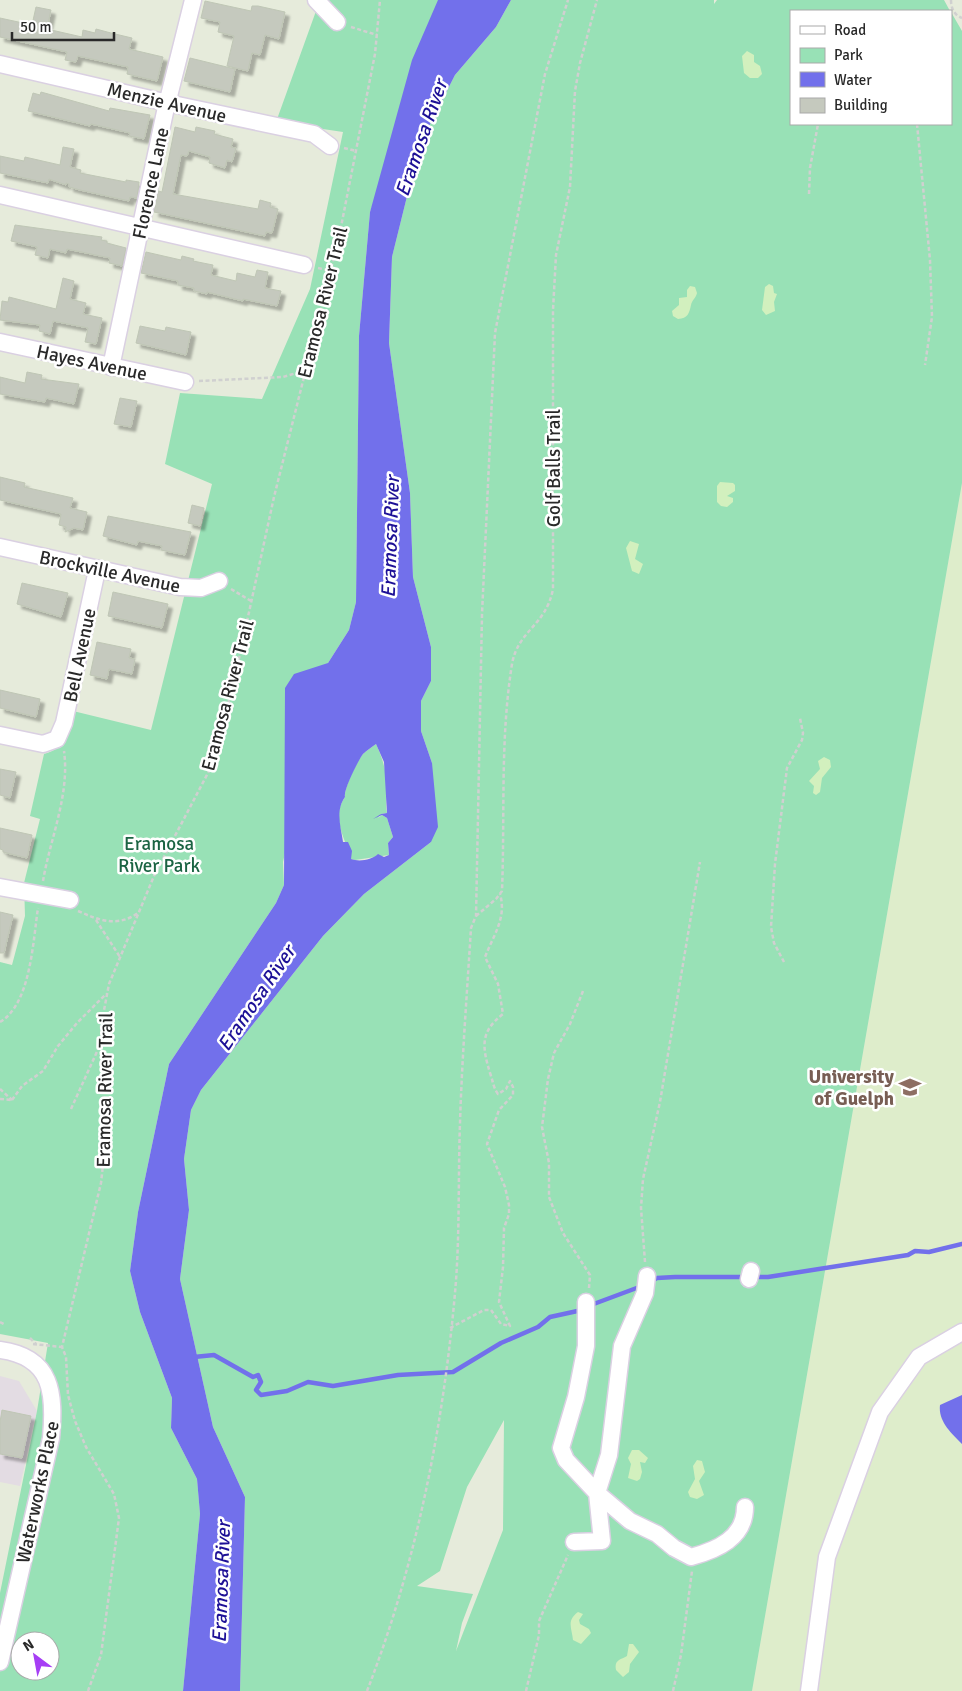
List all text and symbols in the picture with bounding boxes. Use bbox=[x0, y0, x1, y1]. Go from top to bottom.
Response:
scale bar bbox=[12, 10, 115, 42]
legend bbox=[790, 10, 952, 125]
text: 50 m bbox=[20, 18, 51, 36]
text: Road bbox=[834, 21, 866, 39]
text: Park bbox=[834, 46, 863, 64]
text: Water bbox=[834, 71, 872, 89]
water label: Eramosa River bbox=[390, 74, 454, 200]
street label: Menzie Avenue bbox=[105, 78, 229, 128]
text: Building bbox=[834, 96, 888, 114]
street label: Florence Lane bbox=[127, 125, 175, 241]
street label: Eramosa River Trail bbox=[293, 224, 353, 381]
street label: Hayes Avenue bbox=[34, 340, 149, 386]
street label: Golf Balls Trail bbox=[542, 409, 566, 527]
water label: Eramosa River bbox=[376, 473, 405, 598]
street label: Brockville Avenue bbox=[37, 545, 183, 599]
street label: Bell Avenue bbox=[58, 606, 102, 704]
street label: Eramosa River Trail bbox=[196, 617, 260, 773]
park label: Eramosa River Park bbox=[118, 832, 200, 878]
water label: Eramosa River bbox=[212, 939, 302, 1056]
street label: Eramosa River Trail bbox=[92, 1012, 118, 1168]
place label: University of Guelph bbox=[809, 1065, 895, 1111]
school or university icon: University of Guelph bbox=[897, 1074, 923, 1100]
street label: Waterworks Place bbox=[11, 1419, 65, 1566]
water label: Eramosa River bbox=[207, 1518, 236, 1643]
north arrow bbox=[10, 1631, 60, 1681]
text: N bbox=[20, 1636, 37, 1655]

